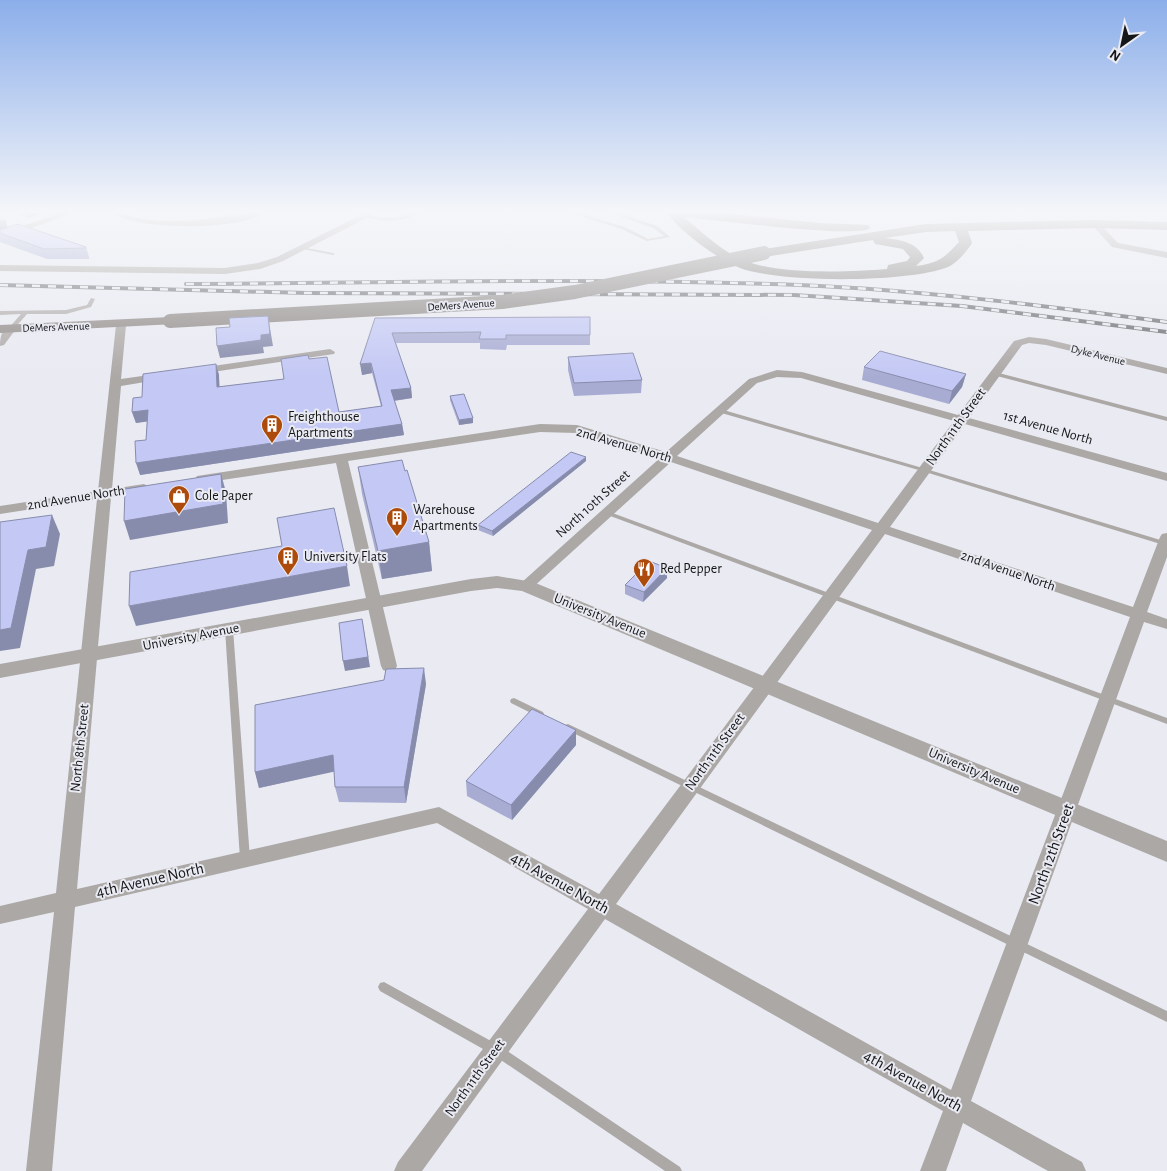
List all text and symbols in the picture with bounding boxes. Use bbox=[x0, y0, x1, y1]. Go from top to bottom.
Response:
north arrow bbox=[1097, 20, 1147, 70]
text: N bbox=[1108, 47, 1123, 64]
street label: DeMers Avenue bbox=[427, 297, 495, 313]
street label: DeMers Avenue bbox=[22, 320, 90, 334]
street label: Dyke Avenue bbox=[1070, 343, 1126, 367]
street label: North 11th Street bbox=[924, 386, 989, 468]
street label: 1st Avenue North bbox=[1002, 409, 1094, 447]
place label: Freighthouse Apartments bbox=[288, 410, 359, 440]
building icon: Freighthouse Apartments bbox=[260, 413, 284, 444]
street label: 2nd Avenue North bbox=[575, 425, 673, 465]
street label: North 10th Street bbox=[553, 467, 633, 541]
street label: 2nd Avenue North bbox=[26, 483, 126, 513]
shop icon: Cole Paper bbox=[167, 484, 191, 515]
place label: Cole Paper bbox=[195, 489, 253, 503]
place label: Warehouse Apartments bbox=[413, 503, 478, 533]
building icon: Warehouse Apartments bbox=[385, 506, 409, 537]
building icon: University Flats bbox=[276, 545, 300, 576]
street label: 2nd Avenue North bbox=[959, 548, 1057, 594]
place label: University Flats bbox=[304, 550, 387, 564]
restaurant icon: Red Pepper bbox=[632, 557, 656, 588]
place label: Red Pepper bbox=[660, 562, 722, 576]
street label: University Avenue bbox=[552, 591, 648, 641]
street label: University Avenue bbox=[142, 621, 240, 653]
street label: North 8th Street bbox=[68, 703, 92, 793]
street label: North 11th Street bbox=[683, 711, 748, 793]
street label: University Avenue bbox=[926, 745, 1022, 797]
street label: North 12th Street bbox=[1025, 801, 1077, 907]
street label: 4th Avenue North bbox=[508, 849, 612, 917]
street label: 4th Avenue North bbox=[95, 860, 205, 900]
street label: North 11th Street bbox=[443, 1037, 508, 1119]
street label: 4th Avenue North bbox=[861, 1047, 965, 1115]

